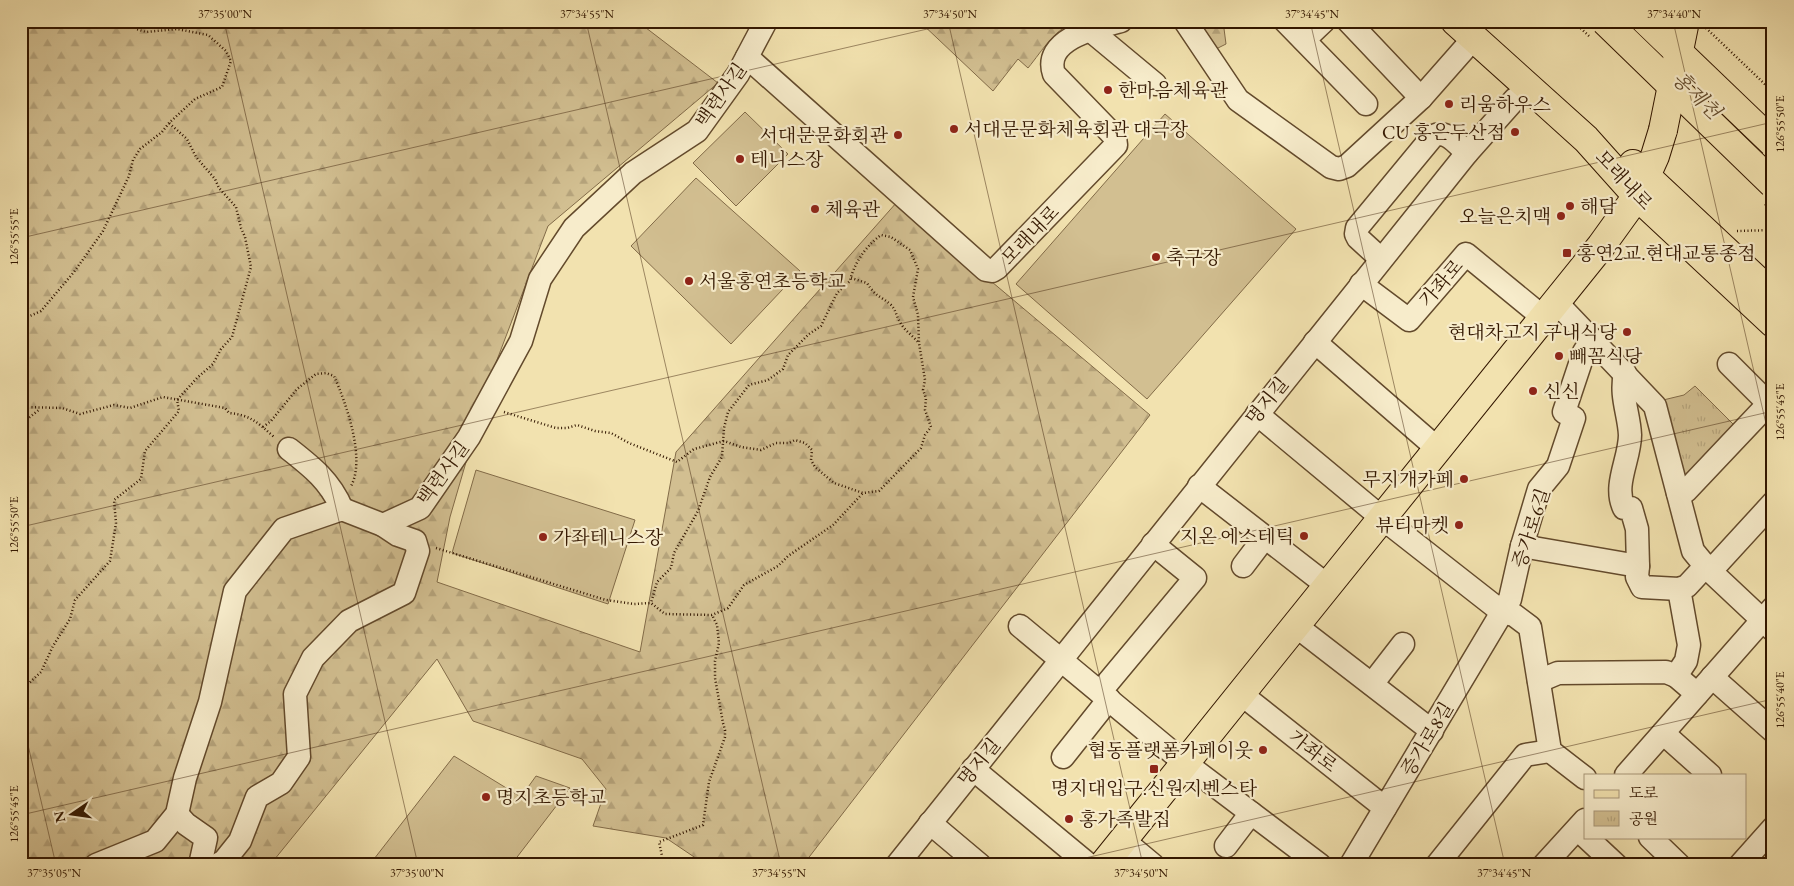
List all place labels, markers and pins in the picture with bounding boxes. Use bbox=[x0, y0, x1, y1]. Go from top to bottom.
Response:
place label: 한마음체육관 bbox=[1118, 78, 1229, 103]
marker: 한마음체육관 bbox=[1102, 84, 1114, 96]
place label: 리움하우스 bbox=[1459, 92, 1551, 117]
marker: 리움하우스 bbox=[1443, 98, 1455, 110]
place label: 서대문문화체육회관 대극장 bbox=[964, 117, 1189, 142]
place label: CU 홍은두산점 bbox=[1382, 120, 1505, 145]
place label: 서대문문화회관 bbox=[760, 123, 889, 148]
marker: 서대문문화체육회관 대극장 bbox=[948, 123, 960, 135]
marker: CU 홍은두산점 bbox=[1509, 126, 1521, 138]
marker: 서대문문화회관 bbox=[892, 129, 904, 141]
place label: 테니스장 bbox=[750, 147, 824, 172]
marker: 테니스장 bbox=[734, 153, 746, 165]
place label: 해담 bbox=[1580, 194, 1617, 219]
place label: 체육관 bbox=[825, 197, 881, 222]
marker: 해담 bbox=[1564, 200, 1576, 212]
marker: 체육관 bbox=[809, 203, 821, 215]
place label: 오늘은치맥 bbox=[1459, 204, 1551, 229]
marker: 오늘은치맥 bbox=[1555, 210, 1567, 222]
place label: 홍연2교.현대교통종점 bbox=[1577, 241, 1756, 266]
place label: 축구장 bbox=[1166, 245, 1222, 270]
marker: 홍연2교.현대교통종점 bbox=[1561, 247, 1573, 259]
marker: 축구장 bbox=[1150, 251, 1162, 263]
place label: 서울홍연초등학교 bbox=[699, 269, 846, 294]
marker: 서울홍연초등학교 bbox=[683, 275, 695, 287]
place label: 현대차고지 구내식당 bbox=[1448, 320, 1618, 345]
marker: 현대차고지 구내식당 bbox=[1621, 326, 1633, 338]
place label: 빼꼼식당 bbox=[1569, 344, 1643, 369]
marker: 빼꼼식당 bbox=[1553, 350, 1565, 362]
place label: 신신 bbox=[1543, 379, 1580, 404]
marker: 신신 bbox=[1527, 385, 1539, 397]
place label: 무지개카페 bbox=[1362, 467, 1454, 492]
marker: 무지개카페 bbox=[1458, 473, 1470, 485]
place label: 뷰티마켓 bbox=[1376, 513, 1449, 538]
marker: 뷰티마켓 bbox=[1453, 519, 1465, 531]
place label: 지온 에스테틱 bbox=[1180, 524, 1294, 549]
place label: 가좌테니스장 bbox=[553, 525, 664, 550]
marker: 지온 에스테틱 bbox=[1298, 530, 1310, 542]
marker: 가좌테니스장 bbox=[537, 531, 549, 543]
place label: 협동플랫폼카페이웃 bbox=[1088, 738, 1253, 763]
marker: 협동플랫폼카페이웃 bbox=[1257, 744, 1269, 756]
marker: 명지대입구.신원지벤스타 bbox=[1148, 763, 1160, 775]
place label: 명지대입구.신원지벤스타 bbox=[1051, 776, 1258, 801]
place label: 명지초등학교 bbox=[496, 785, 606, 810]
marker: 명지초등학교 bbox=[480, 791, 492, 803]
place label: 홍가족발집 bbox=[1079, 807, 1171, 832]
marker: 홍가족발집 bbox=[1063, 813, 1075, 825]

